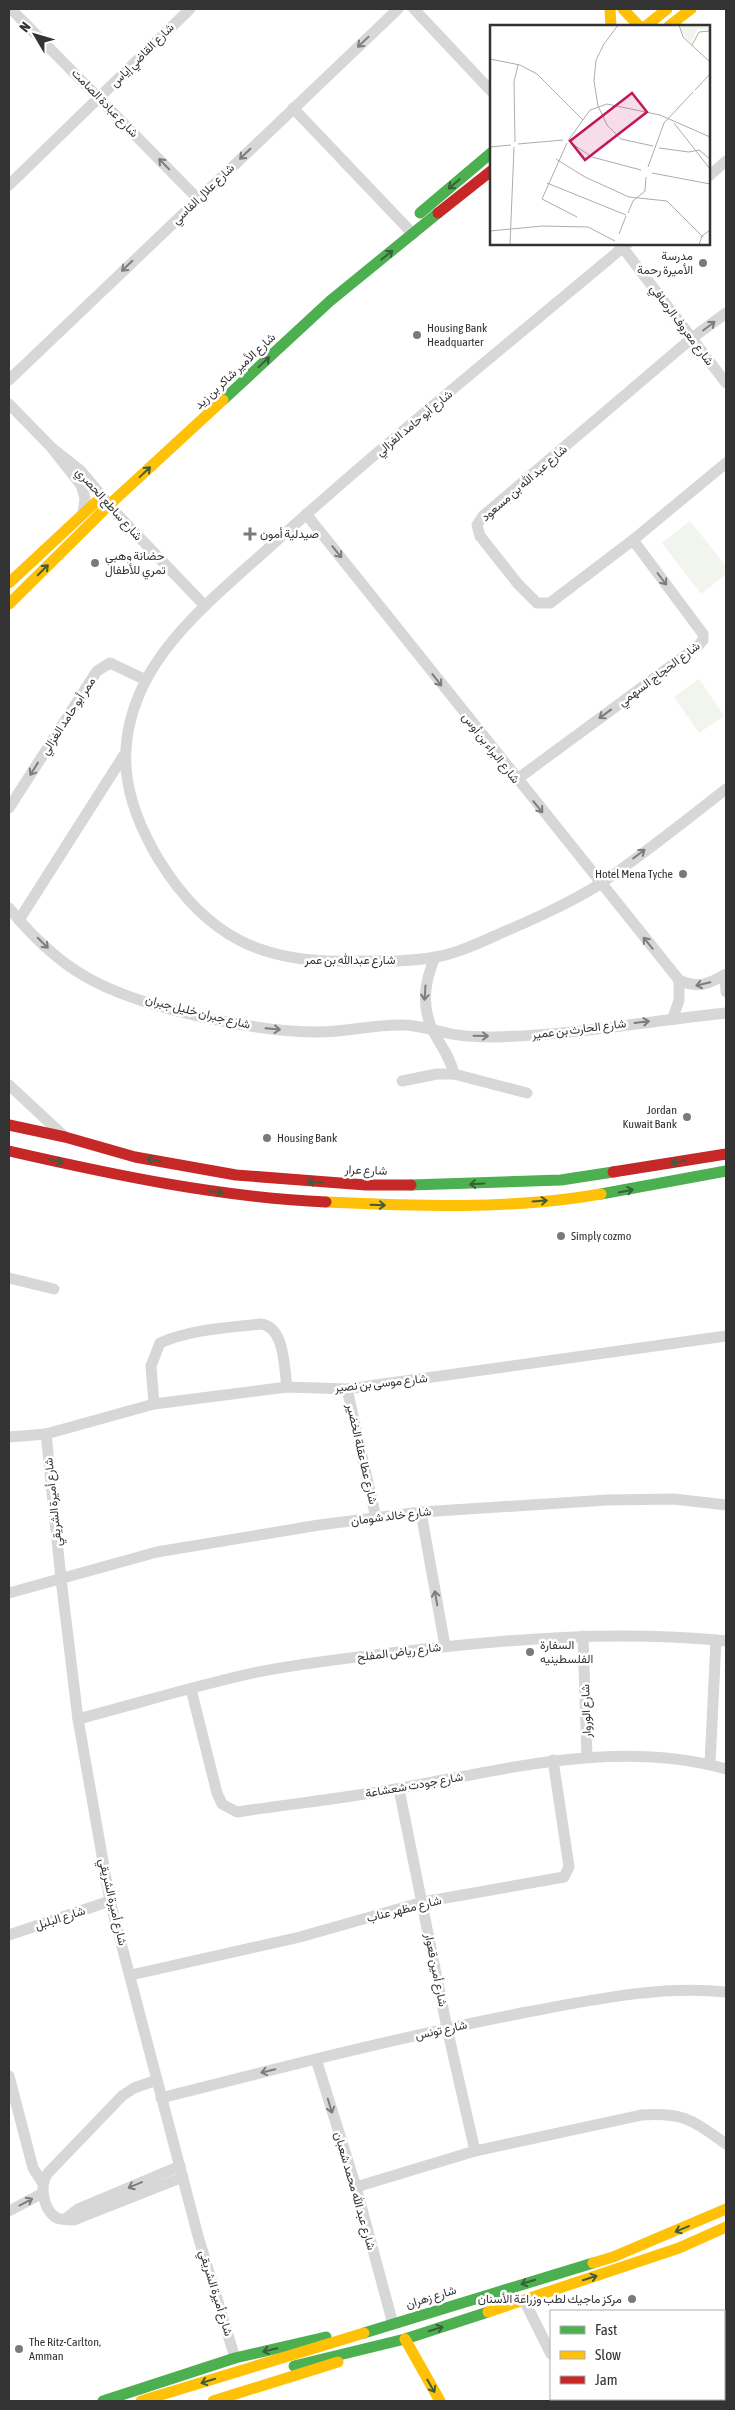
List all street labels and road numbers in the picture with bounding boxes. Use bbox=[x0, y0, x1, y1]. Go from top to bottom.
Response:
street label: شارع القاضي إياس bbox=[107, 20, 179, 92]
street label: شارع عبادة الصامت bbox=[67, 66, 141, 141]
street label: شارع علال الفاسي bbox=[169, 161, 239, 229]
street label: شارع معروف الرصافي bbox=[645, 282, 717, 370]
street label: شارع الأمير شاكر بن زيد bbox=[192, 330, 280, 413]
street label: شارع أبو حامد الغزالي bbox=[373, 387, 457, 461]
street label: شارع عبد الله بن مسعود bbox=[478, 442, 571, 526]
street label: شارع ساطع الحصري bbox=[70, 465, 145, 545]
street label: شارع الحجاج السهمي bbox=[615, 639, 704, 712]
street label: ممر أبو حامد الغزالي bbox=[38, 675, 101, 759]
street label: شارع البراء بن أوس bbox=[458, 710, 523, 787]
street label: شارع عبدالله بن عمر bbox=[304, 953, 395, 969]
street label: شارع جبران خليل جبران bbox=[144, 992, 252, 1034]
street label: شارع الحارث بن عمير bbox=[530, 1016, 627, 1044]
street label: شارع عرار bbox=[343, 1162, 388, 1180]
street label: شارع موسى بن نصير bbox=[333, 1371, 428, 1397]
street label: شارع عطا عقلة الخضير bbox=[341, 1401, 380, 1506]
street label: شارع أميرة الشريقي bbox=[41, 1457, 68, 1547]
street label: شارع خالد شومان bbox=[350, 1504, 432, 1530]
street label: شارع رياض المفلح bbox=[356, 1640, 442, 1666]
street label: شارع الوروار bbox=[578, 1684, 596, 1739]
street label: شارع جودت شعشاعة bbox=[364, 1769, 464, 1802]
street label: شارع أميرة الشريقي bbox=[93, 1857, 130, 1948]
street label: شارع مظهر عناب bbox=[365, 1893, 443, 1927]
street label: شارع البلبل bbox=[33, 1903, 88, 1935]
street label: شارع أمين قعوار bbox=[420, 1931, 450, 2008]
street label: شارع تونس bbox=[414, 2018, 469, 2044]
street label: شارع عبد الله محمد شعبان bbox=[330, 2130, 379, 2252]
street label: شارع أميرة الشريقي bbox=[193, 2248, 236, 2339]
street label: شارع زهران bbox=[404, 2283, 459, 2313]

